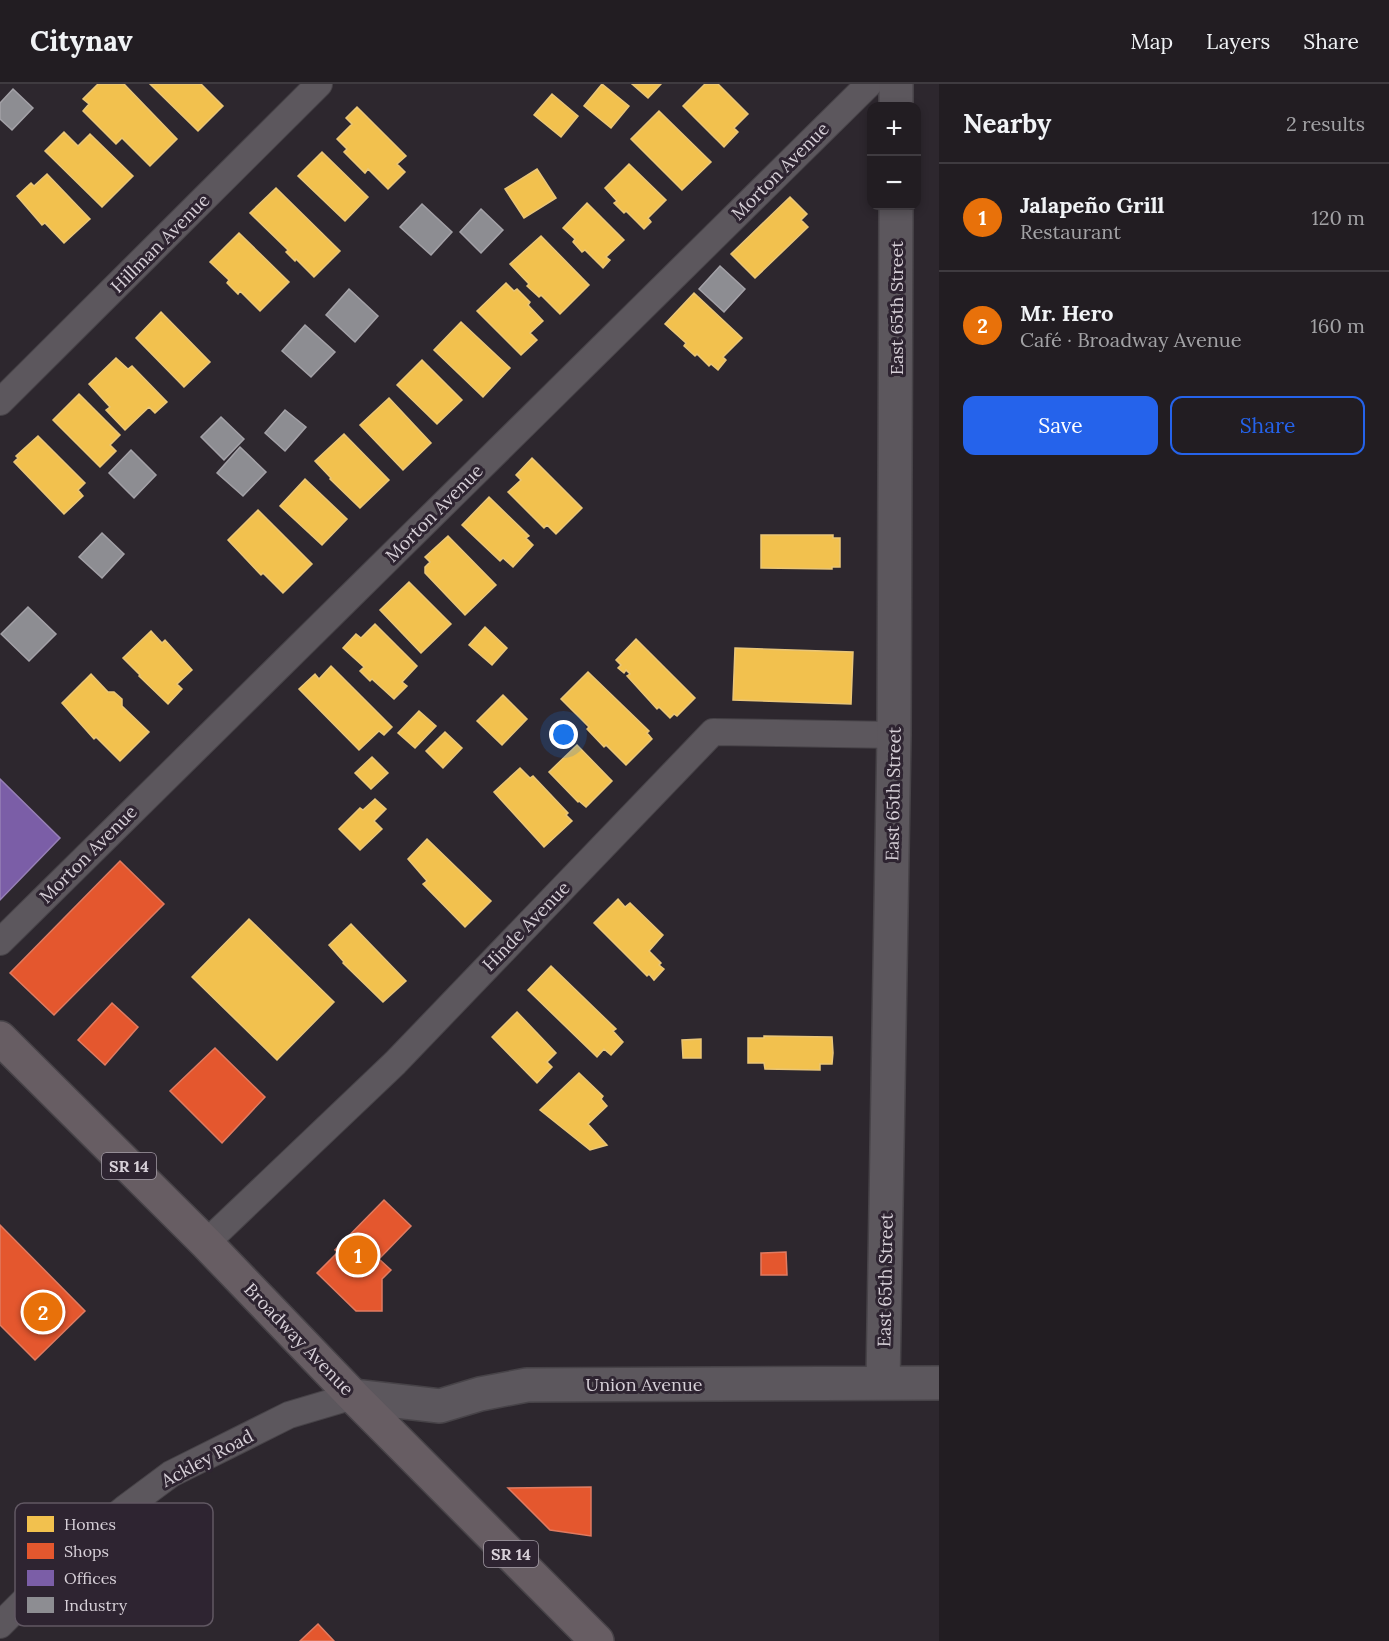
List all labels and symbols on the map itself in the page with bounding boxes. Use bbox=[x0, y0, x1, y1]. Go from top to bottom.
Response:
street label: Morton Avenue bbox=[726, 117, 834, 225]
street label: Hillman Avenue bbox=[106, 188, 215, 297]
street label: East 65th Street bbox=[885, 241, 908, 375]
street label: Morton Avenue bbox=[380, 459, 488, 567]
your location bbox=[549, 720, 578, 749]
street label: East 65th Street bbox=[880, 727, 906, 861]
street label: Morton Avenue bbox=[34, 800, 142, 908]
street label: Hinde Avenue bbox=[477, 876, 575, 976]
road number: SR 14 bbox=[102, 1153, 156, 1179]
street label: East 65th Street bbox=[872, 1213, 898, 1347]
pin: 1 bbox=[338, 1232, 378, 1278]
street label: Broadway Avenue bbox=[239, 1278, 359, 1400]
pin: 2 bbox=[24, 1290, 63, 1334]
street label: Union Avenue bbox=[586, 1373, 703, 1396]
street label: Ackley Road bbox=[156, 1424, 257, 1492]
legend bbox=[15, 1503, 213, 1626]
text: Homes bbox=[64, 1514, 116, 1534]
text: Shops bbox=[64, 1541, 109, 1561]
road number: SR 14 bbox=[484, 1541, 538, 1567]
text: Offices bbox=[64, 1568, 117, 1588]
text: Industry bbox=[64, 1595, 128, 1615]

